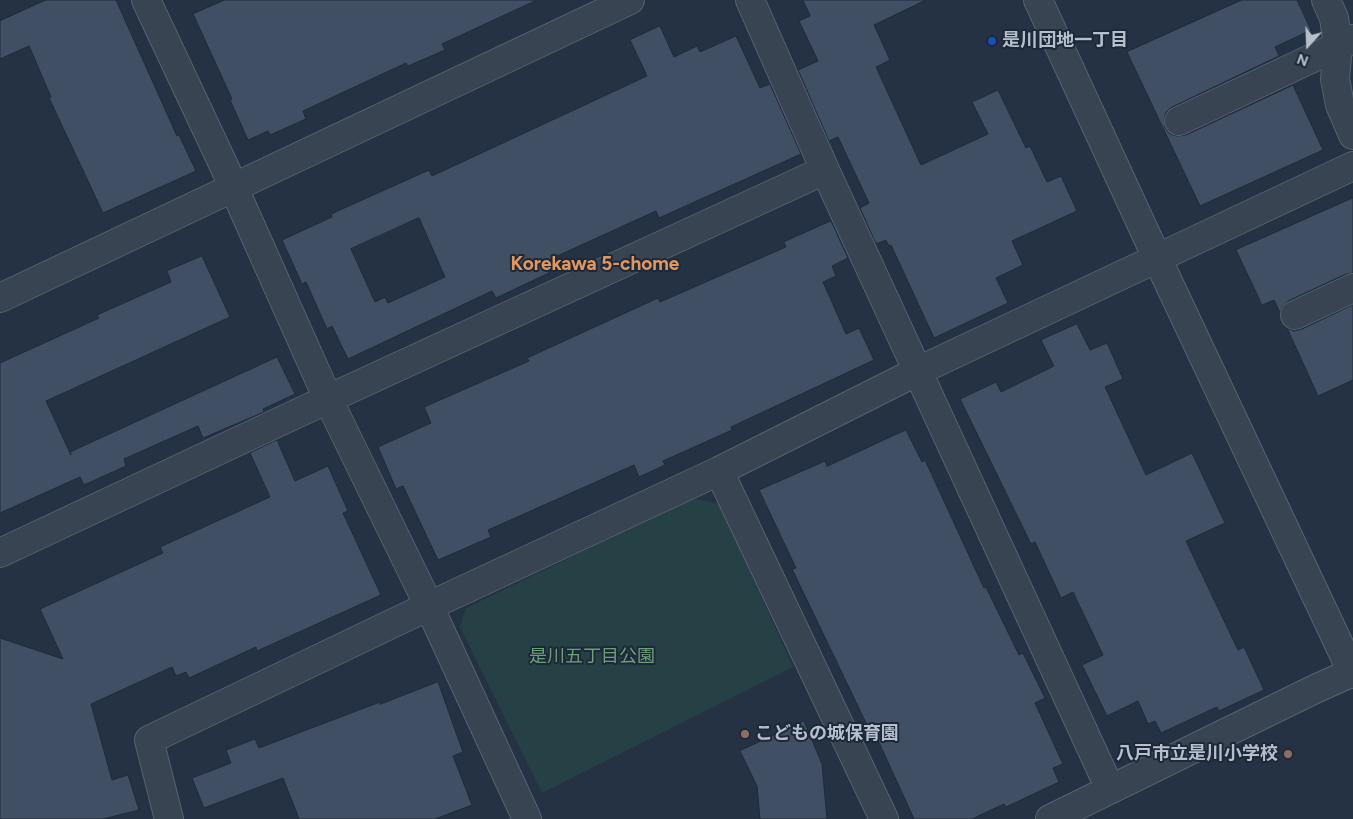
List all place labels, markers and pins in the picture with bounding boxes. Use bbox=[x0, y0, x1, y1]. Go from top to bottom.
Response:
place label: 是川団地一丁目 bbox=[1002, 30, 1128, 52]
marker: 是川団地一丁目 bbox=[986, 35, 998, 47]
place label: こどもの城保育園 bbox=[755, 723, 899, 745]
marker: こどもの城保育園 bbox=[739, 728, 751, 740]
place label: 八戸市立是川小学校 bbox=[1116, 743, 1278, 765]
marker: 八戸市立是川小学校 bbox=[1282, 748, 1294, 760]

